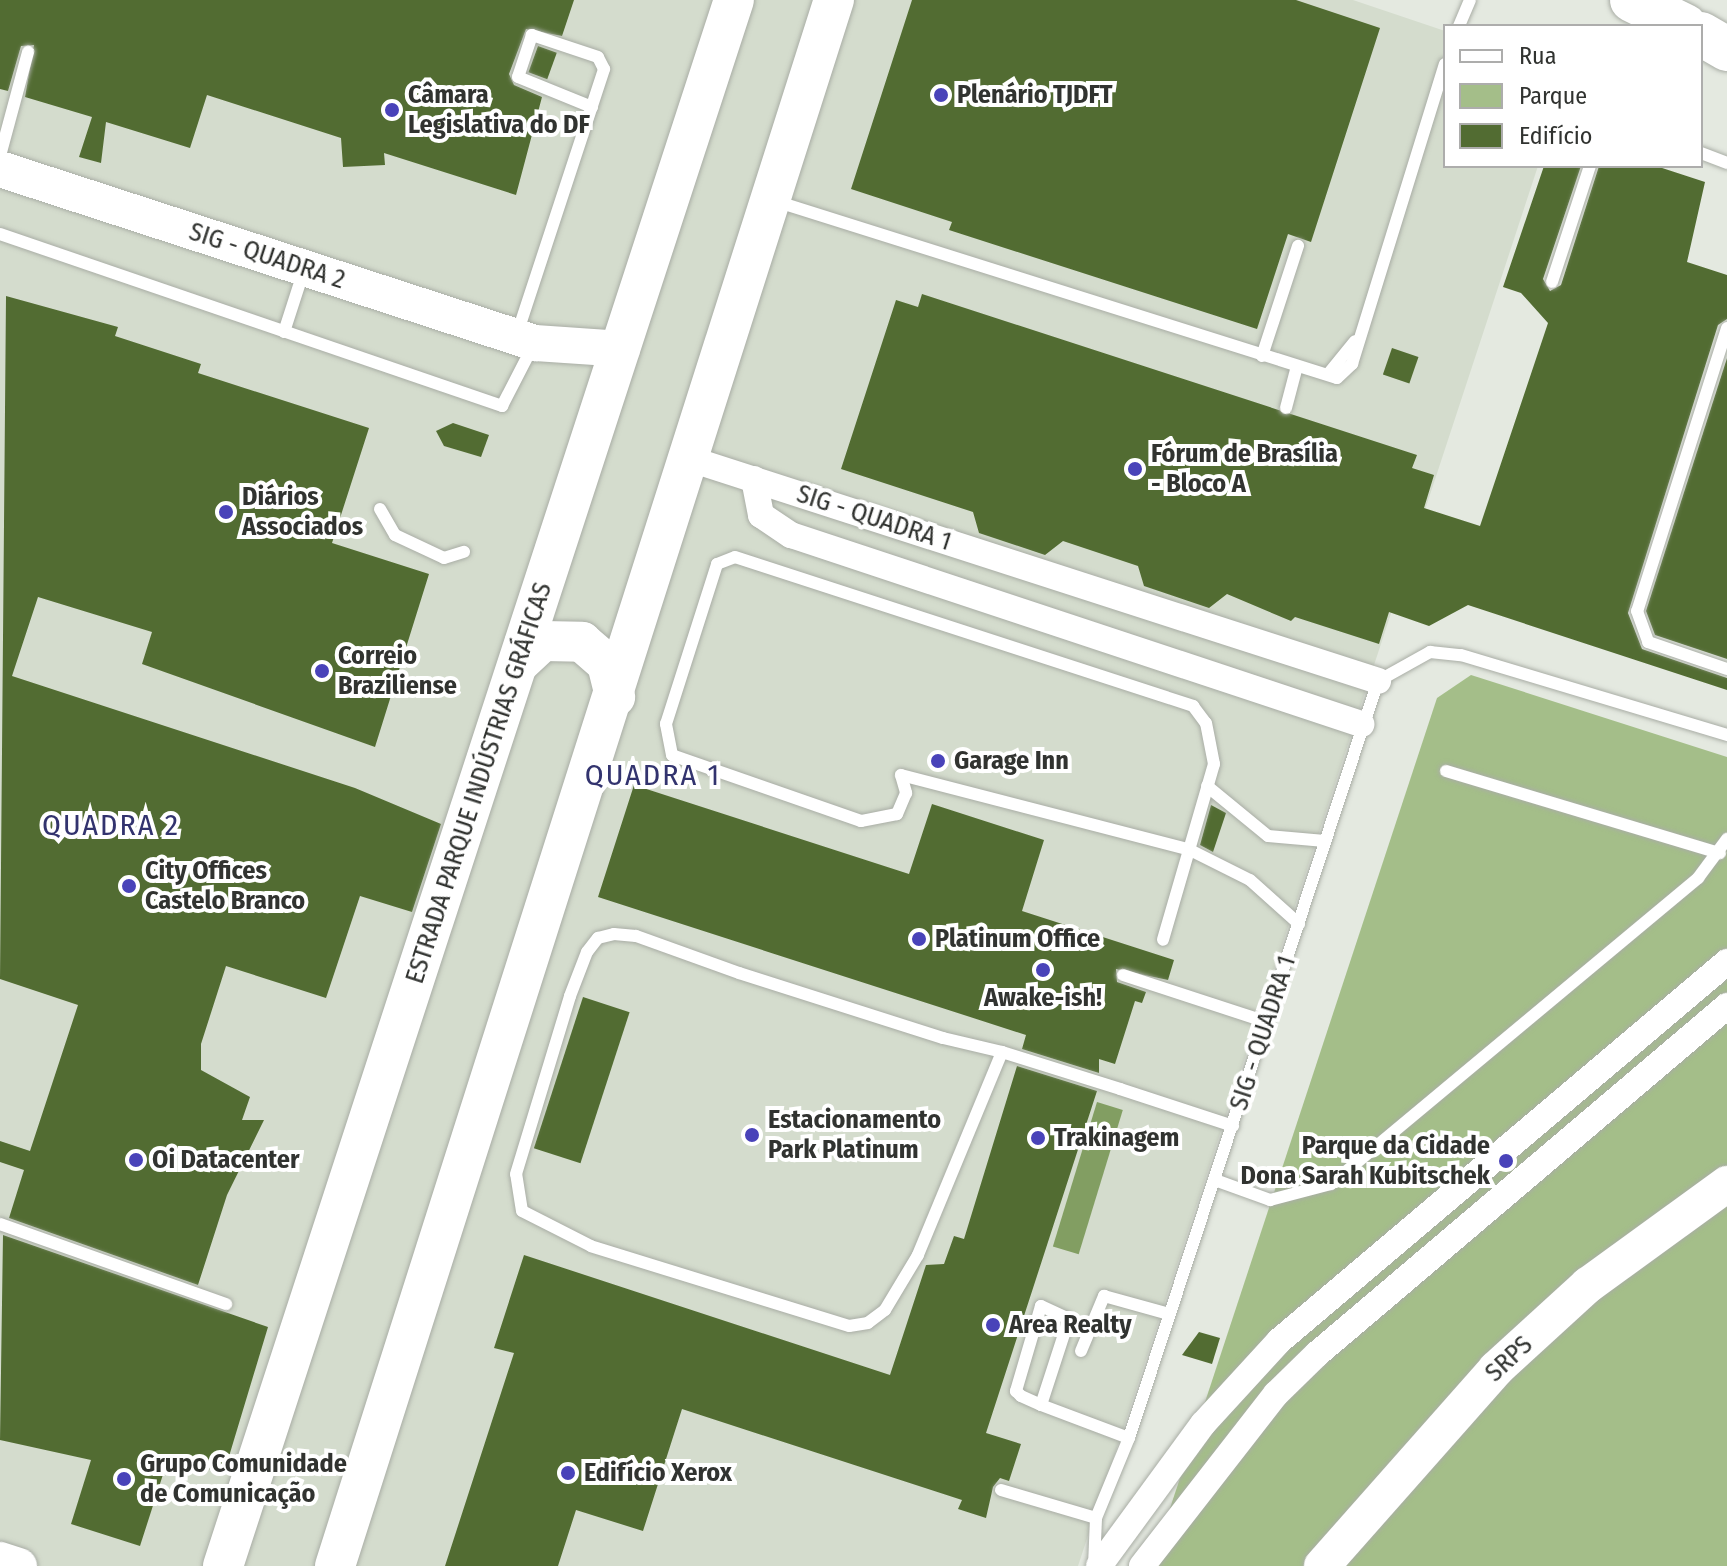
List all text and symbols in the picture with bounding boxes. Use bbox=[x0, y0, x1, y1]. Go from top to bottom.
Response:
legend bbox=[1443, 24, 1703, 168]
text: Rua bbox=[1519, 42, 1556, 70]
place label: Câmara Legislativa do DF bbox=[408, 79, 590, 140]
place label: Plenário TJDFT bbox=[957, 79, 1113, 111]
text: Parque bbox=[1519, 82, 1587, 110]
marker: Plenário TJDFT bbox=[932, 86, 950, 104]
marker: Câmara Legislativa do DF bbox=[383, 101, 401, 119]
text: Edifício bbox=[1519, 122, 1592, 150]
street label: SIG - QUADRA 2 bbox=[185, 216, 349, 296]
place label: Fórum de Brasília - Bloco A bbox=[1151, 438, 1338, 500]
marker: Fórum de Brasília - Bloco A bbox=[1126, 460, 1144, 478]
street label: SIG - QUADRA 1 bbox=[793, 478, 955, 558]
place label: Diários Associados bbox=[242, 481, 363, 542]
marker: Diários Associados bbox=[217, 503, 235, 521]
street label: ESTRADA PARQUE INDÚSTRIAS GRÁFICAS bbox=[399, 579, 559, 987]
place label: Correio Braziliense bbox=[338, 640, 457, 702]
marker: Correio Braziliense bbox=[313, 662, 331, 680]
place label: Garage Inn bbox=[954, 745, 1069, 777]
marker: Garage Inn bbox=[929, 752, 947, 770]
district label: QUADRA 1 bbox=[585, 757, 721, 793]
district label: QUADRA 2 bbox=[42, 807, 180, 843]
place label: City Offices Castelo Branco bbox=[145, 855, 305, 916]
marker: City Offices Castelo Branco bbox=[120, 877, 138, 895]
place label: Platinum Office bbox=[935, 923, 1100, 955]
marker: Platinum Office bbox=[910, 930, 928, 948]
street label: SIG - QUADRA 1 bbox=[1223, 952, 1303, 1114]
marker: Awake-ish! bbox=[1034, 961, 1052, 979]
place label: Awake-ish! bbox=[984, 982, 1102, 1014]
place label: Estacionamento Park Platinum bbox=[768, 1104, 941, 1166]
place label: Trakinagem bbox=[1054, 1122, 1179, 1154]
marker: Estacionamento Park Platinum bbox=[743, 1126, 761, 1144]
marker: Trakinagem bbox=[1029, 1129, 1047, 1147]
place label: Parque da Cidade Dona Sarah Kubitschek bbox=[1241, 1130, 1490, 1192]
place label: Oi Datacenter bbox=[152, 1144, 299, 1176]
marker: Oi Datacenter bbox=[127, 1151, 145, 1169]
marker: Parque da Cidade Dona Sarah Kubitschek bbox=[1497, 1152, 1515, 1170]
place label: Area Realty bbox=[1009, 1309, 1132, 1341]
marker: Area Realty bbox=[984, 1316, 1002, 1334]
street label: SRPS bbox=[1479, 1329, 1539, 1389]
place label: Grupo Comunidade de Comunicação bbox=[140, 1448, 347, 1510]
place label: Edifício Xerox bbox=[584, 1457, 732, 1489]
marker: Edifício Xerox bbox=[559, 1464, 577, 1482]
marker: Grupo Comunidade de Comunicação bbox=[115, 1470, 133, 1488]

